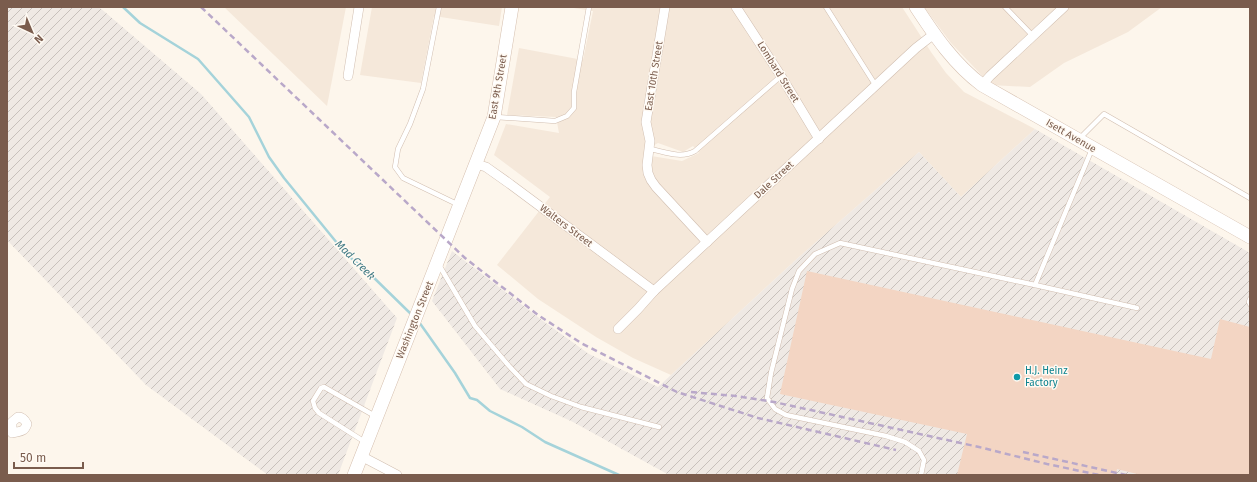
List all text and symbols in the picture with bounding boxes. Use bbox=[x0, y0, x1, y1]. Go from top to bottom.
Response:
north arrow bbox=[12, 12, 52, 52]
text: N bbox=[31, 32, 46, 46]
street label: Lombard Street bbox=[754, 39, 802, 105]
street label: East 10th Street bbox=[643, 40, 666, 112]
street label: East 9th Street bbox=[486, 53, 510, 121]
street label: Isett Avenue bbox=[1044, 117, 1098, 155]
street label: Dale Street bbox=[752, 158, 797, 201]
street label: Walters Street bbox=[537, 202, 595, 250]
water label: Mad Creek bbox=[332, 237, 378, 283]
street label: Washington Street bbox=[394, 279, 436, 361]
place label: H.J. Heinz Factory bbox=[1025, 365, 1068, 389]
marker: H.J. Heinz Factory bbox=[1012, 372, 1022, 382]
scale bar bbox=[14, 444, 83, 470]
text: 50 m bbox=[20, 451, 46, 465]

